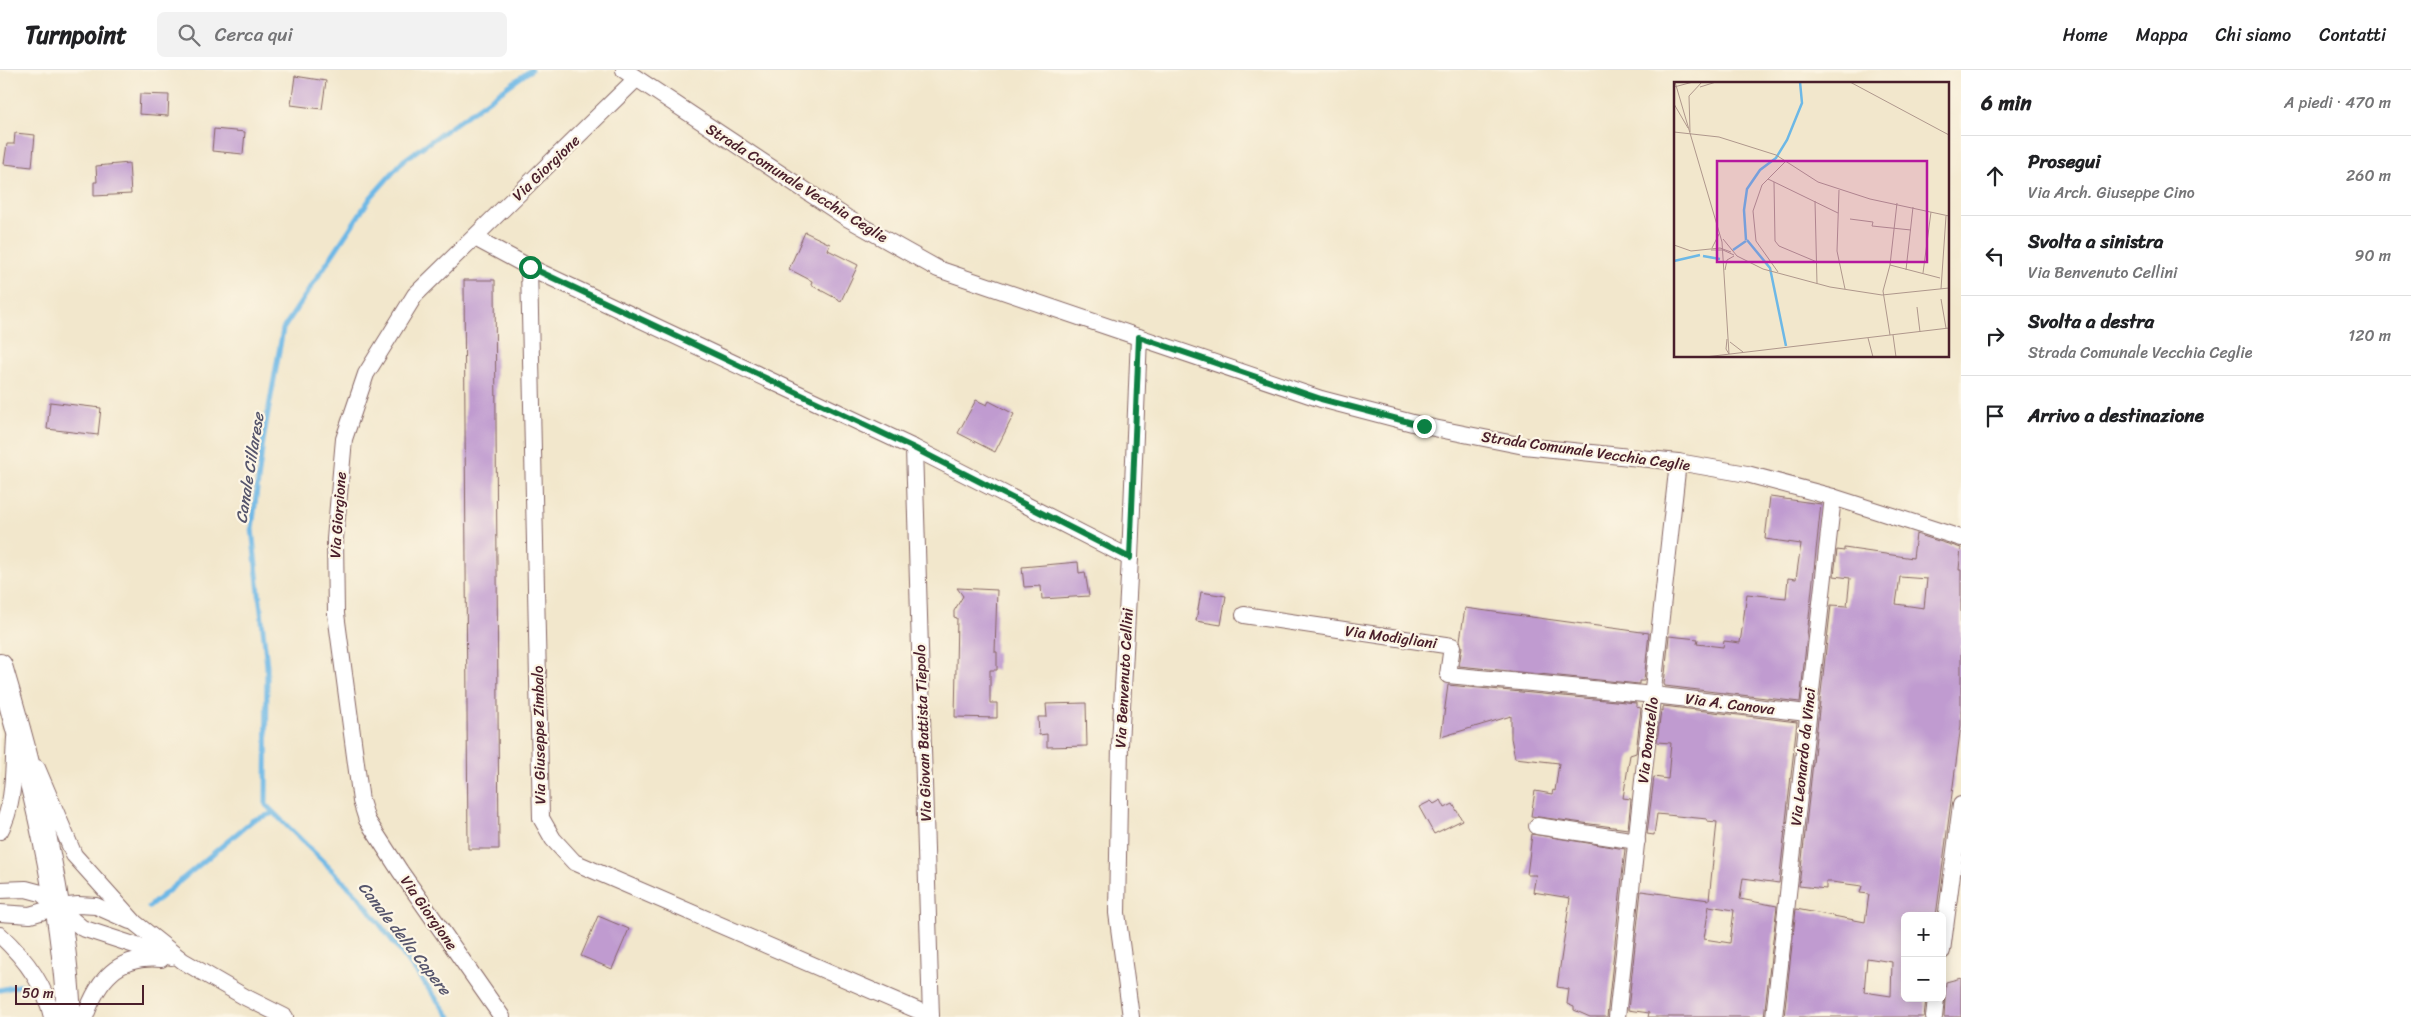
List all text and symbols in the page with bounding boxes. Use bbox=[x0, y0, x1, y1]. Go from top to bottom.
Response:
search box bbox=[157, 12, 507, 57]
text: Turnpoint bbox=[25, 14, 127, 56]
text: Cerca qui bbox=[215, 18, 293, 51]
text: Home bbox=[2063, 19, 2108, 51]
text: Mappa bbox=[2136, 19, 2188, 51]
text: Chi siamo bbox=[2216, 19, 2291, 51]
text: Contatti bbox=[2319, 19, 2386, 51]
icon: search bbox=[175, 21, 203, 49]
inset map bbox=[1674, 82, 1948, 358]
text: 6 min bbox=[1981, 84, 2032, 122]
text: A piedi · 470 m bbox=[2284, 88, 2391, 117]
street label: Strada Comunale Vecchia Ceglie bbox=[701, 116, 893, 250]
street label: Via Giorgione bbox=[506, 128, 586, 207]
text: Prosegui bbox=[2028, 145, 2101, 178]
text: 260 m bbox=[2346, 161, 2391, 190]
icon: ahead bbox=[1981, 162, 2009, 190]
text: Via Arch. Giuseppe Cino bbox=[2028, 178, 2195, 207]
text: Svolta a sinistra bbox=[2028, 225, 2163, 258]
text: 90 m bbox=[2355, 241, 2391, 270]
icon: left bbox=[1981, 242, 2009, 270]
route start bbox=[519, 256, 542, 279]
text: Via Benvenuto Cellini bbox=[2028, 258, 2178, 287]
text: Svolta a destra bbox=[2028, 305, 2154, 338]
text: 120 m bbox=[2348, 321, 2391, 350]
icon: right bbox=[1981, 322, 2009, 350]
text: Strada Comunale Vecchia Ceglie bbox=[2028, 338, 2253, 367]
text: Arrivo a destinazione bbox=[2028, 399, 2204, 432]
icon: arrive bbox=[1981, 402, 2009, 430]
water label: Canale Cillarese bbox=[226, 409, 273, 526]
route end bbox=[1413, 415, 1436, 438]
street label: Strada Comunale Vecchia Ceglie bbox=[1480, 423, 1692, 479]
street label: Via Giorgione bbox=[322, 471, 354, 559]
street label: Via Benvenuto Cellini bbox=[1107, 606, 1141, 749]
street label: Via Modigliani bbox=[1343, 618, 1439, 656]
street label: Via Giovan Battista Tiepolo bbox=[907, 643, 939, 822]
street label: Via Giuseppe Zimbalo bbox=[525, 665, 553, 805]
street label: Via A. Canova bbox=[1684, 686, 1777, 722]
street label: Via Leonardo da Vinci bbox=[1783, 686, 1823, 827]
street label: Via Donatello bbox=[1630, 695, 1666, 785]
street label: Via Giorgione bbox=[393, 870, 465, 956]
water label: Canale della Capere bbox=[351, 875, 460, 1003]
map controls bbox=[1901, 912, 1946, 1002]
button: + bbox=[1901, 912, 1946, 957]
button: − bbox=[1901, 957, 1946, 1002]
text: 50 m bbox=[22, 981, 54, 1006]
scale bar bbox=[15, 982, 144, 1005]

